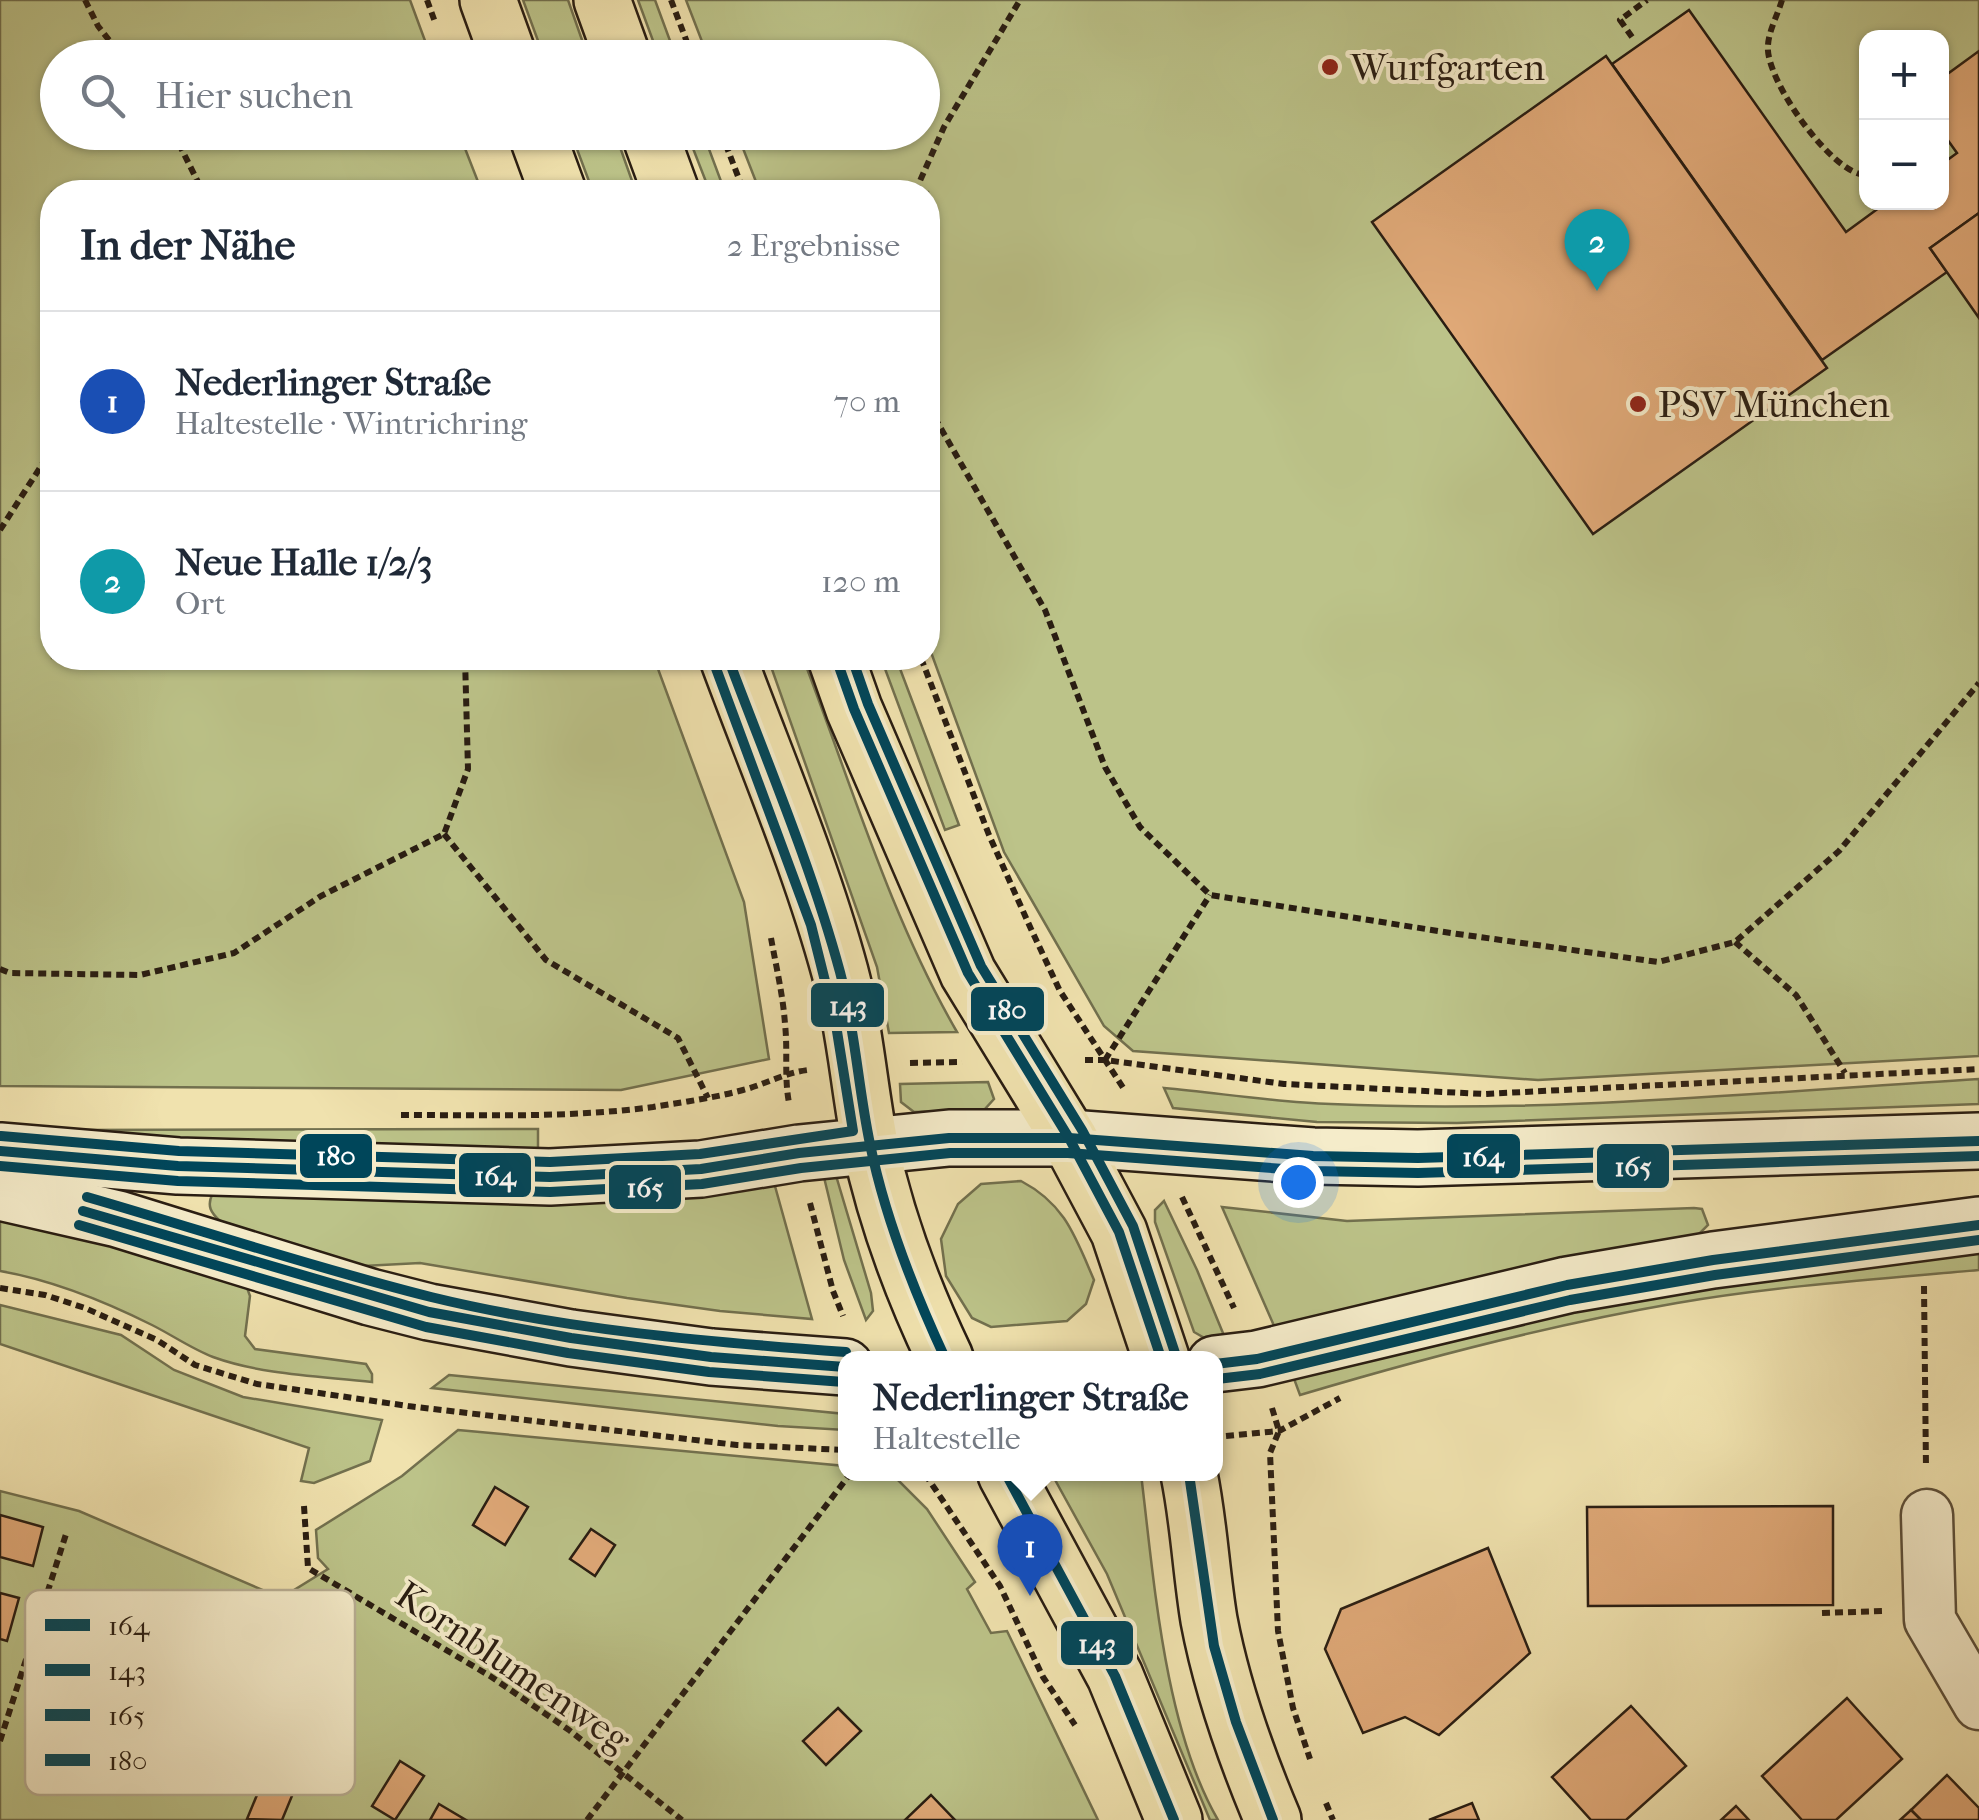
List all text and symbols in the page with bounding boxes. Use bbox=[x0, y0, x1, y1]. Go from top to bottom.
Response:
map controls bbox=[1859, 30, 1949, 210]
button: + bbox=[1859, 30, 1949, 120]
search box bbox=[40, 40, 940, 150]
place label: Wurfgarten bbox=[1349, 45, 1545, 90]
marker: Wurfgarten bbox=[1319, 56, 1341, 78]
icon: search bbox=[75, 68, 130, 123]
text: Hier suchen bbox=[155, 73, 353, 118]
button: − bbox=[1859, 120, 1949, 210]
pin: 2 bbox=[1564, 208, 1630, 291]
text: In der Nähe bbox=[80, 221, 295, 270]
text: 2 Ergebnisse bbox=[727, 227, 900, 264]
text: Nederlinger Straße bbox=[175, 360, 491, 405]
place label: PSV München bbox=[1658, 382, 1890, 427]
text: 1 bbox=[107, 383, 118, 420]
text: 70 m bbox=[834, 383, 900, 420]
marker: PSV München bbox=[1627, 393, 1649, 415]
text: Haltestelle · Wintrichring bbox=[175, 405, 527, 442]
text: Neue Halle 1/2/3 bbox=[175, 540, 433, 585]
text: 2 bbox=[104, 563, 121, 600]
text: 120 m bbox=[821, 563, 900, 600]
text: Ort bbox=[175, 585, 226, 622]
line badge: 143 bbox=[809, 981, 886, 1029]
line badge: 180 bbox=[969, 985, 1046, 1033]
text: 143 bbox=[829, 989, 867, 1023]
text: 180 bbox=[987, 993, 1027, 1026]
line badge: 180 bbox=[298, 1132, 374, 1180]
line badge: 164 bbox=[1445, 1132, 1522, 1180]
text: 180 bbox=[316, 1139, 356, 1172]
text: 164 bbox=[1462, 1140, 1505, 1174]
line badge: 165 bbox=[1595, 1142, 1671, 1190]
text: 165 bbox=[1614, 1150, 1652, 1183]
line badge: 164 bbox=[457, 1151, 533, 1199]
your location bbox=[1273, 1157, 1324, 1208]
text: 164 bbox=[474, 1159, 517, 1193]
line badge: 165 bbox=[607, 1163, 683, 1211]
text: 165 bbox=[626, 1171, 664, 1204]
popup bbox=[838, 1351, 1223, 1481]
text: Nederlinger Straße bbox=[872, 1375, 1189, 1420]
text: Haltestelle bbox=[872, 1420, 1021, 1457]
pin: 1 bbox=[998, 1514, 1062, 1596]
street label: Kornblumenweg bbox=[387, 1572, 640, 1763]
legend bbox=[25, 1590, 355, 1795]
text: 164 bbox=[108, 1609, 151, 1642]
line badge: 143 bbox=[1059, 1619, 1135, 1667]
text: 143 bbox=[1078, 1627, 1116, 1661]
text: 143 bbox=[108, 1654, 146, 1687]
text: 165 bbox=[108, 1699, 145, 1732]
text: 180 bbox=[108, 1744, 148, 1777]

